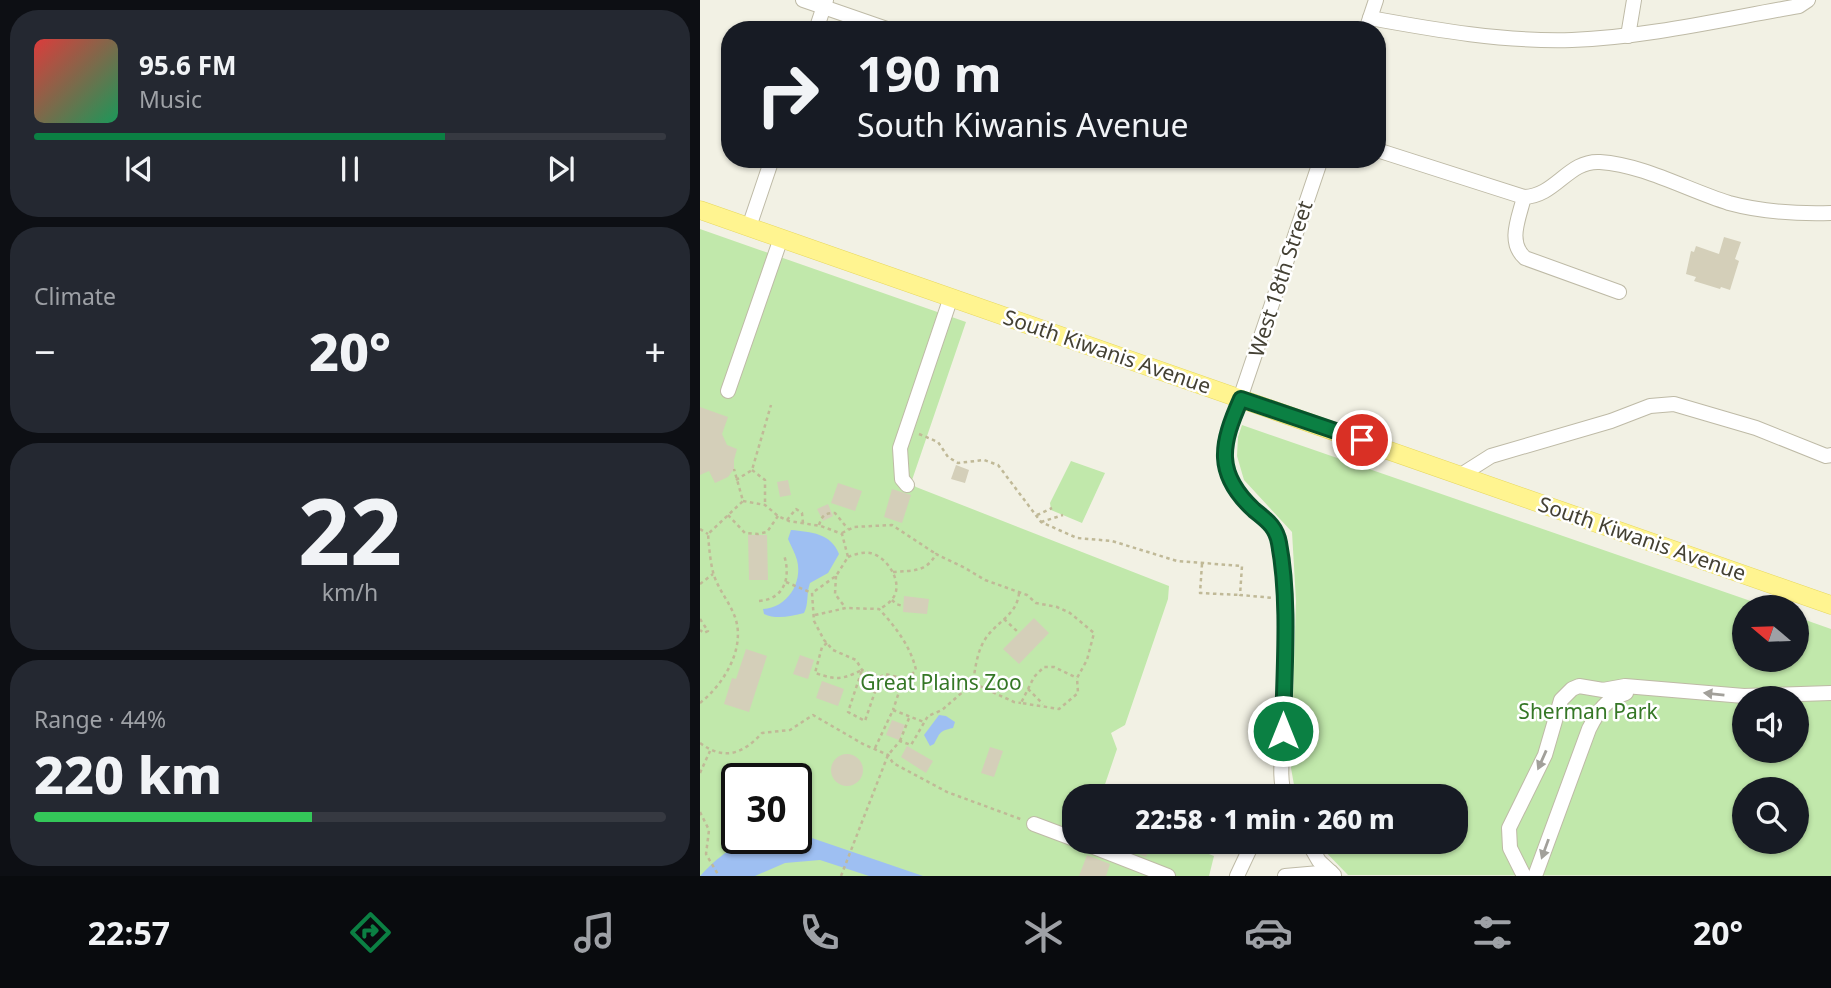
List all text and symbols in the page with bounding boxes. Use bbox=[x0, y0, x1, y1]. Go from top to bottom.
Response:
text: 190 m bbox=[857, 40, 1002, 106]
text: 95.6 FM bbox=[139, 47, 236, 83]
icon: right bbox=[742, 49, 833, 140]
text: Music bbox=[139, 83, 202, 115]
text: South Kiwanis Avenue bbox=[857, 103, 1189, 146]
icon: previous bbox=[120, 150, 158, 188]
icon: pause bbox=[331, 150, 369, 188]
icon: next bbox=[542, 150, 580, 188]
street label: West 18th Street bbox=[1242, 197, 1319, 360]
text: Climate bbox=[34, 280, 116, 312]
street label: South Kiwanis Avenue bbox=[1000, 302, 1215, 400]
text: 20° bbox=[309, 315, 391, 386]
text: − bbox=[34, 325, 56, 377]
text: + bbox=[644, 325, 666, 377]
pin bbox=[1332, 410, 1392, 470]
icon: arrive bbox=[1343, 421, 1381, 459]
text: 22 bbox=[298, 468, 402, 592]
street label: South Kiwanis Avenue bbox=[1535, 489, 1750, 587]
text: km/h bbox=[322, 576, 378, 608]
north arrow bbox=[1732, 595, 1810, 672]
map controls bbox=[1732, 595, 1809, 854]
park label: Great Plains Zoo bbox=[860, 668, 1022, 696]
button: sound bbox=[1732, 686, 1809, 763]
one-way arrow bbox=[1703, 688, 1725, 699]
position arrow bbox=[1246, 694, 1320, 768]
park label: Sherman Park bbox=[1518, 697, 1658, 725]
text: Range · 44% bbox=[34, 703, 166, 735]
text: 220 km bbox=[34, 738, 222, 809]
one-way arrow bbox=[1536, 750, 1547, 771]
speed limit sign: 30 bbox=[721, 763, 812, 854]
button: search bbox=[1732, 777, 1809, 854]
text: 22:58 · 1 min · 260 m bbox=[1135, 801, 1395, 837]
one-way arrow bbox=[1539, 839, 1550, 860]
icon: directions bbox=[346, 908, 395, 957]
icon: music bbox=[570, 908, 619, 957]
icon: phone bbox=[795, 908, 844, 957]
icon: climate bbox=[1019, 908, 1068, 957]
icon: car bbox=[1244, 908, 1293, 957]
icon: filters bbox=[1468, 908, 1517, 957]
text: 22:57 bbox=[88, 911, 170, 954]
text: 20° bbox=[1693, 911, 1743, 954]

